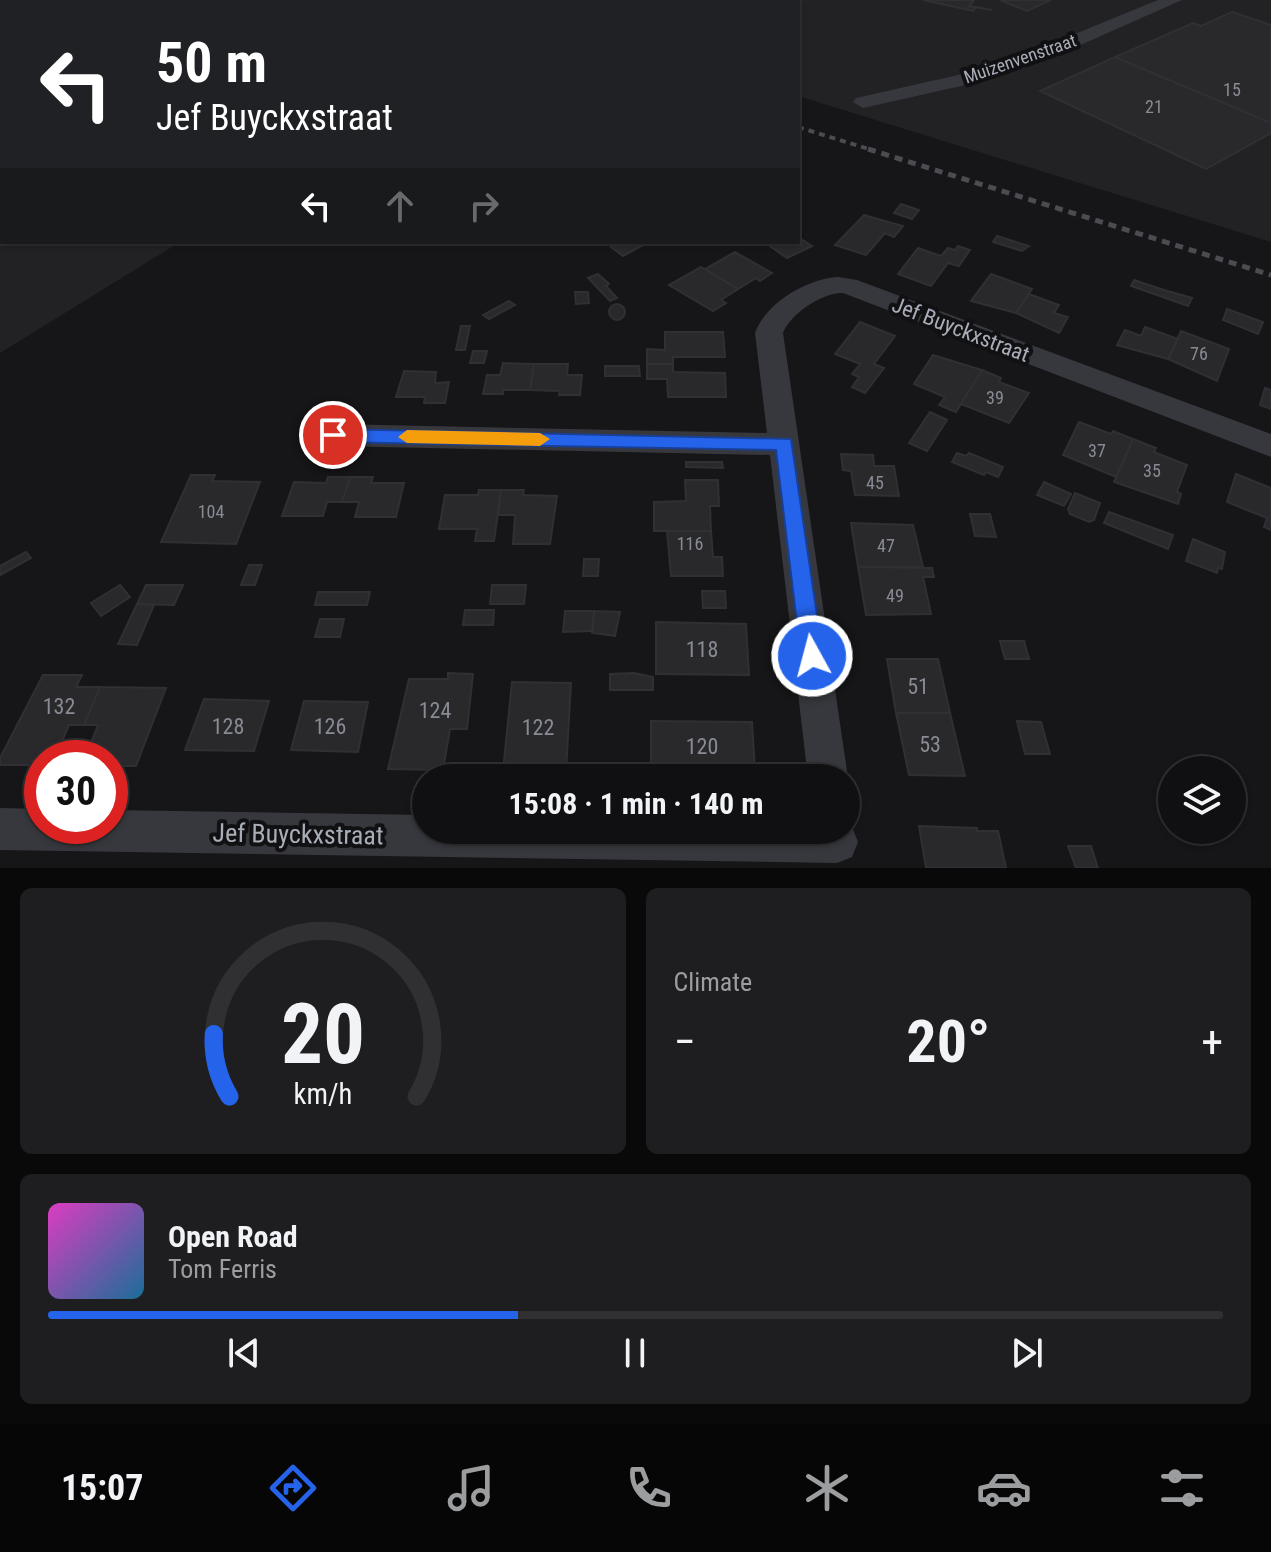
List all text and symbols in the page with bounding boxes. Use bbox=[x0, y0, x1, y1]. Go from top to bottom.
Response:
text: 50 m bbox=[156, 30, 267, 96]
street label: Muizenvenstraat bbox=[961, 30, 1079, 88]
icon: left bbox=[24, 32, 128, 136]
house number: 15 bbox=[1223, 79, 1241, 100]
house number: 21 bbox=[1145, 96, 1163, 117]
text: Jef Buyckxstraat bbox=[156, 97, 393, 139]
icon: left bbox=[294, 184, 338, 228]
icon: ahead bbox=[378, 184, 422, 228]
icon: right bbox=[462, 184, 506, 228]
street label: Jef Buyckxstraat bbox=[889, 292, 1033, 367]
house number: 76 bbox=[1190, 343, 1208, 364]
house number: 39 bbox=[986, 387, 1004, 408]
pin bbox=[299, 401, 367, 469]
icon: arrive bbox=[311, 413, 355, 457]
house number: 37 bbox=[1088, 440, 1106, 461]
house number: 35 bbox=[1143, 460, 1161, 481]
house number: 45 bbox=[866, 472, 884, 493]
house number: 104 bbox=[198, 501, 224, 522]
house number: 116 bbox=[677, 533, 703, 554]
house number: 47 bbox=[877, 535, 895, 556]
house number: 49 bbox=[886, 585, 904, 606]
position arrow bbox=[770, 614, 854, 698]
house number: 118 bbox=[686, 637, 718, 662]
house number: 51 bbox=[907, 674, 929, 699]
house number: 132 bbox=[43, 694, 75, 719]
house number: 124 bbox=[419, 698, 451, 723]
house number: 128 bbox=[212, 714, 244, 739]
house number: 126 bbox=[314, 714, 346, 739]
house number: 122 bbox=[522, 715, 554, 740]
house number: 53 bbox=[919, 732, 941, 757]
house number: 120 bbox=[686, 734, 718, 759]
speed limit sign: 30 bbox=[24, 740, 128, 844]
map controls bbox=[1158, 756, 1246, 844]
button: layers bbox=[1158, 756, 1246, 844]
text: 15:08 · 1 min · 140 m bbox=[509, 786, 763, 821]
street label: Jef Buyckxstraat bbox=[212, 818, 384, 850]
text: Climate bbox=[674, 967, 752, 997]
text: 20 bbox=[281, 986, 365, 1083]
text: 20° bbox=[906, 1006, 990, 1077]
text: − bbox=[674, 1016, 696, 1068]
text: + bbox=[1201, 1016, 1223, 1068]
text: km/h bbox=[293, 1077, 352, 1111]
text: Open Road bbox=[168, 1219, 298, 1254]
text: Tom Ferris bbox=[168, 1254, 277, 1284]
icon: previous bbox=[222, 1331, 266, 1375]
icon: pause bbox=[613, 1331, 657, 1375]
icon: next bbox=[1005, 1331, 1049, 1375]
icon: directions bbox=[265, 1460, 321, 1516]
icon: music bbox=[443, 1460, 499, 1516]
icon: phone bbox=[621, 1460, 677, 1516]
icon: climate bbox=[799, 1460, 855, 1516]
icon: car bbox=[976, 1460, 1032, 1516]
icon: filters bbox=[1154, 1460, 1210, 1516]
text: 15:07 bbox=[61, 1467, 144, 1509]

